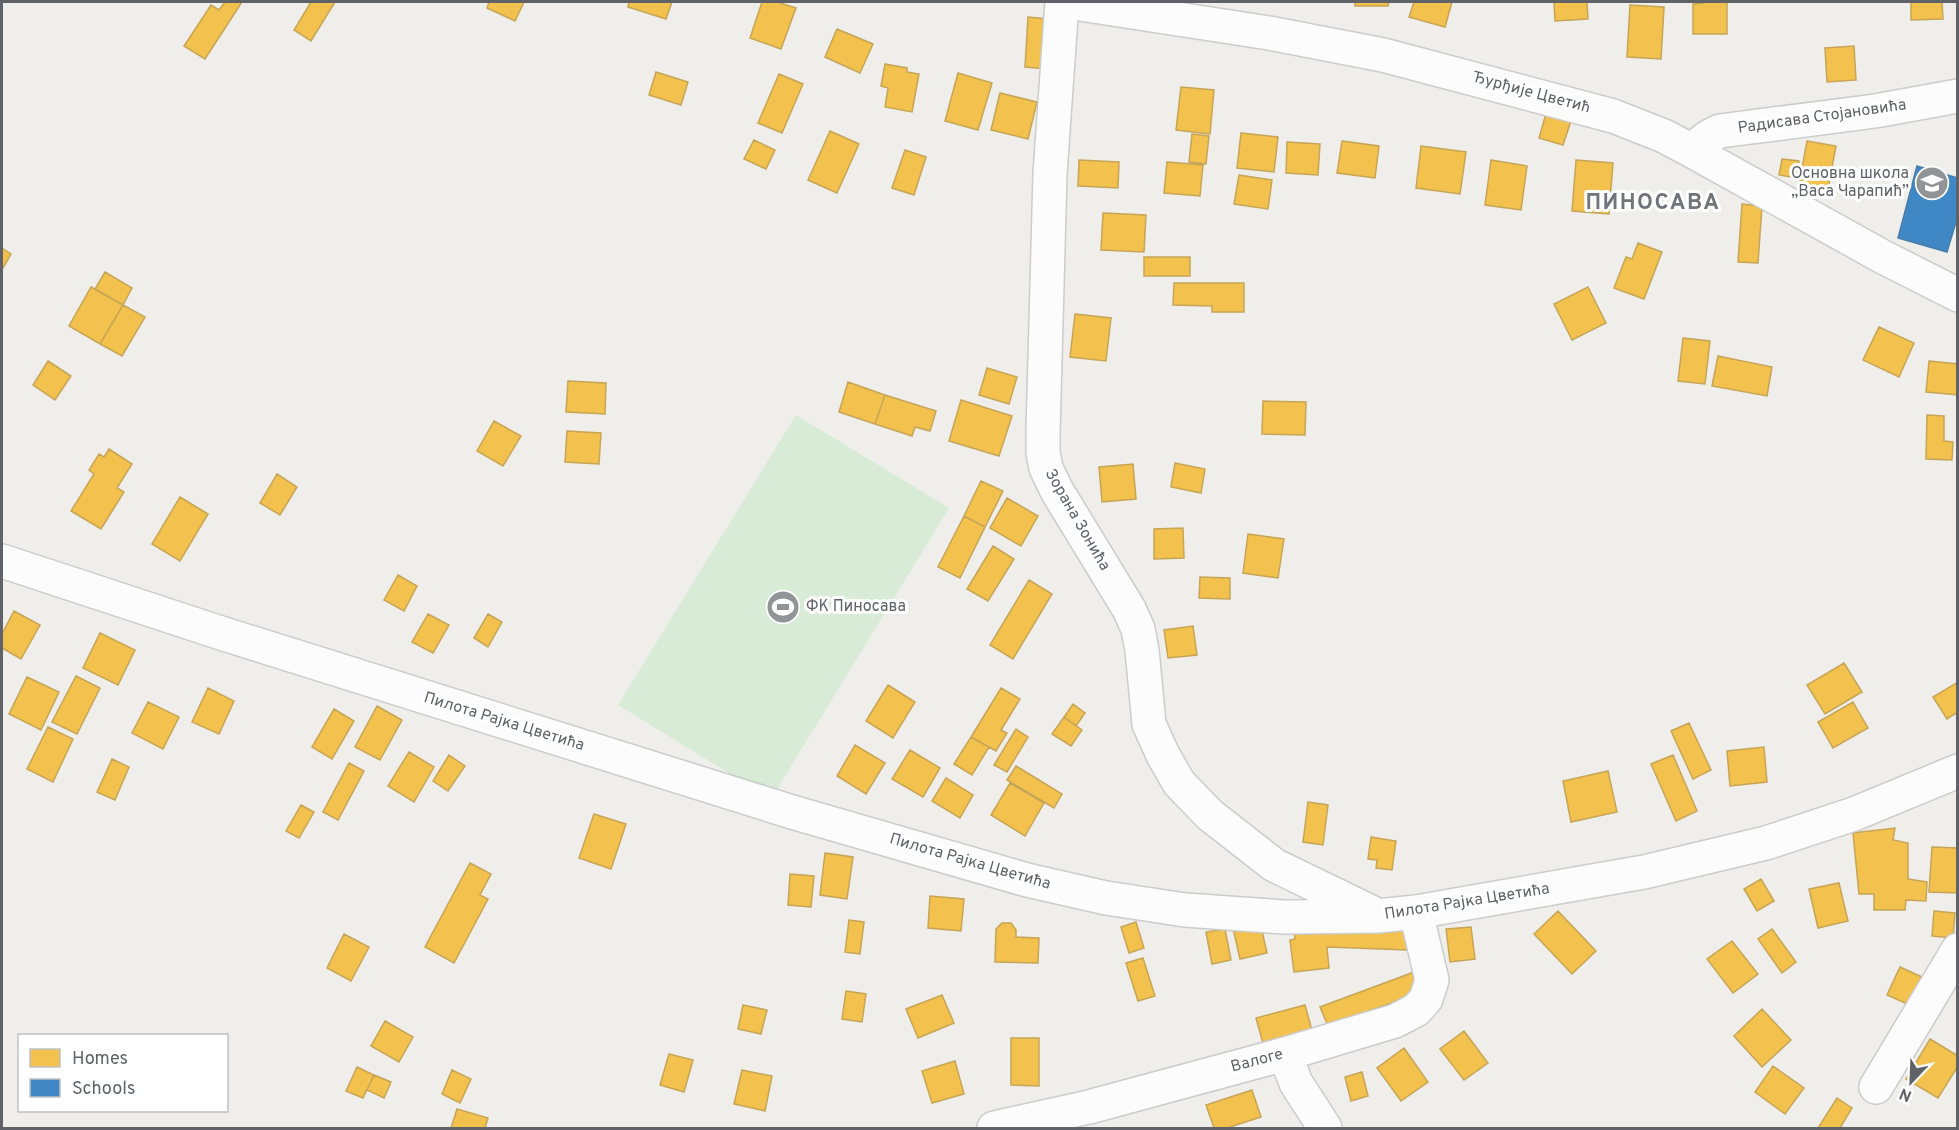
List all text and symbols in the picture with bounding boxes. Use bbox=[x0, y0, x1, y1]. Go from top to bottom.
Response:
street label: Ђурђије Цветић bbox=[1469, 68, 1593, 118]
street label: Радисава Стојановића bbox=[1736, 95, 1908, 139]
place label: Основна школа „Васа Чарапић” bbox=[1791, 164, 1909, 202]
school or university icon: Основна школа „Васа Чарапић” bbox=[1914, 165, 1950, 201]
district label: ПИНОСАВА bbox=[1585, 190, 1721, 217]
street label: Зорана Зонића bbox=[1040, 465, 1114, 575]
sports icon: ФК Пиносава bbox=[765, 589, 801, 625]
place label: ФК Пиносава bbox=[806, 597, 906, 617]
street label: Пилота Рајка Цветића bbox=[421, 688, 587, 756]
street label: Пилота Рајка Цветића bbox=[887, 829, 1053, 895]
street label: Пилота Рајка Цветића bbox=[1383, 879, 1551, 925]
legend bbox=[18, 1034, 228, 1112]
street label: Валоге bbox=[1229, 1044, 1285, 1078]
text: Homes bbox=[72, 1048, 128, 1071]
north arrow bbox=[1881, 1052, 1941, 1112]
text: Schools bbox=[72, 1078, 135, 1101]
text: N bbox=[1897, 1083, 1915, 1105]

